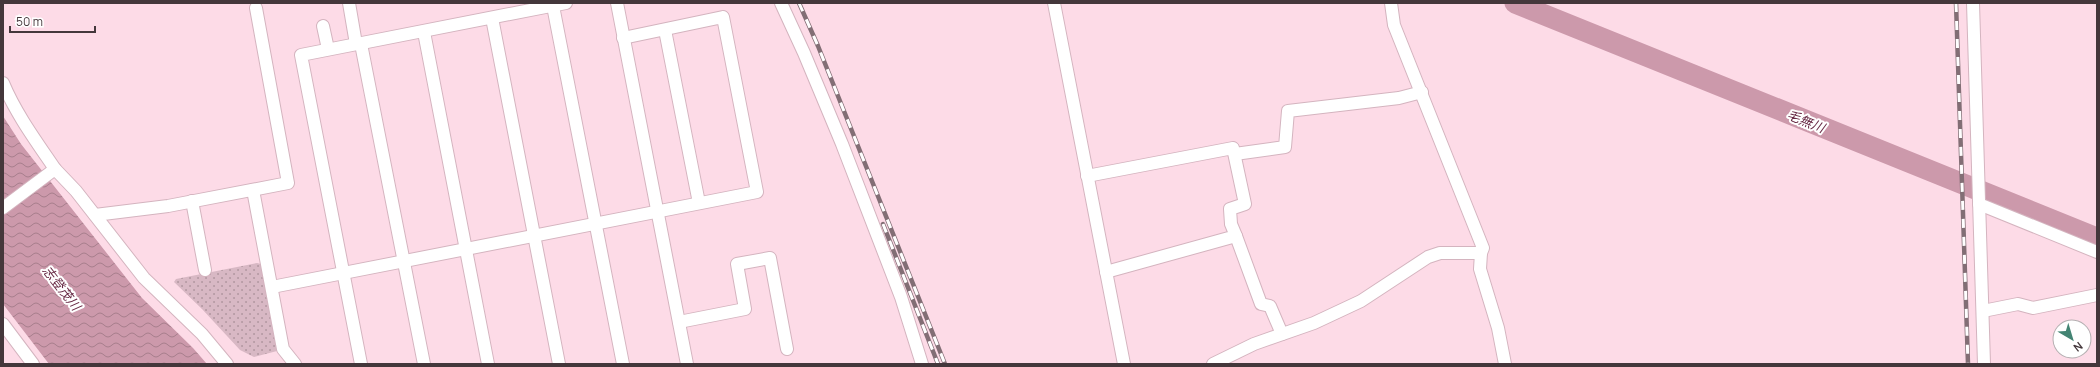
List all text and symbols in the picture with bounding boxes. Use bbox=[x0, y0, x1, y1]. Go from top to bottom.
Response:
scale bar bbox=[10, 8, 95, 34]
text: 50 m bbox=[16, 13, 43, 30]
water label: 毛無川 bbox=[1785, 105, 1829, 137]
water label: 志登茂川 bbox=[39, 262, 86, 316]
north arrow bbox=[2052, 319, 2092, 359]
text: N bbox=[2071, 339, 2086, 356]

